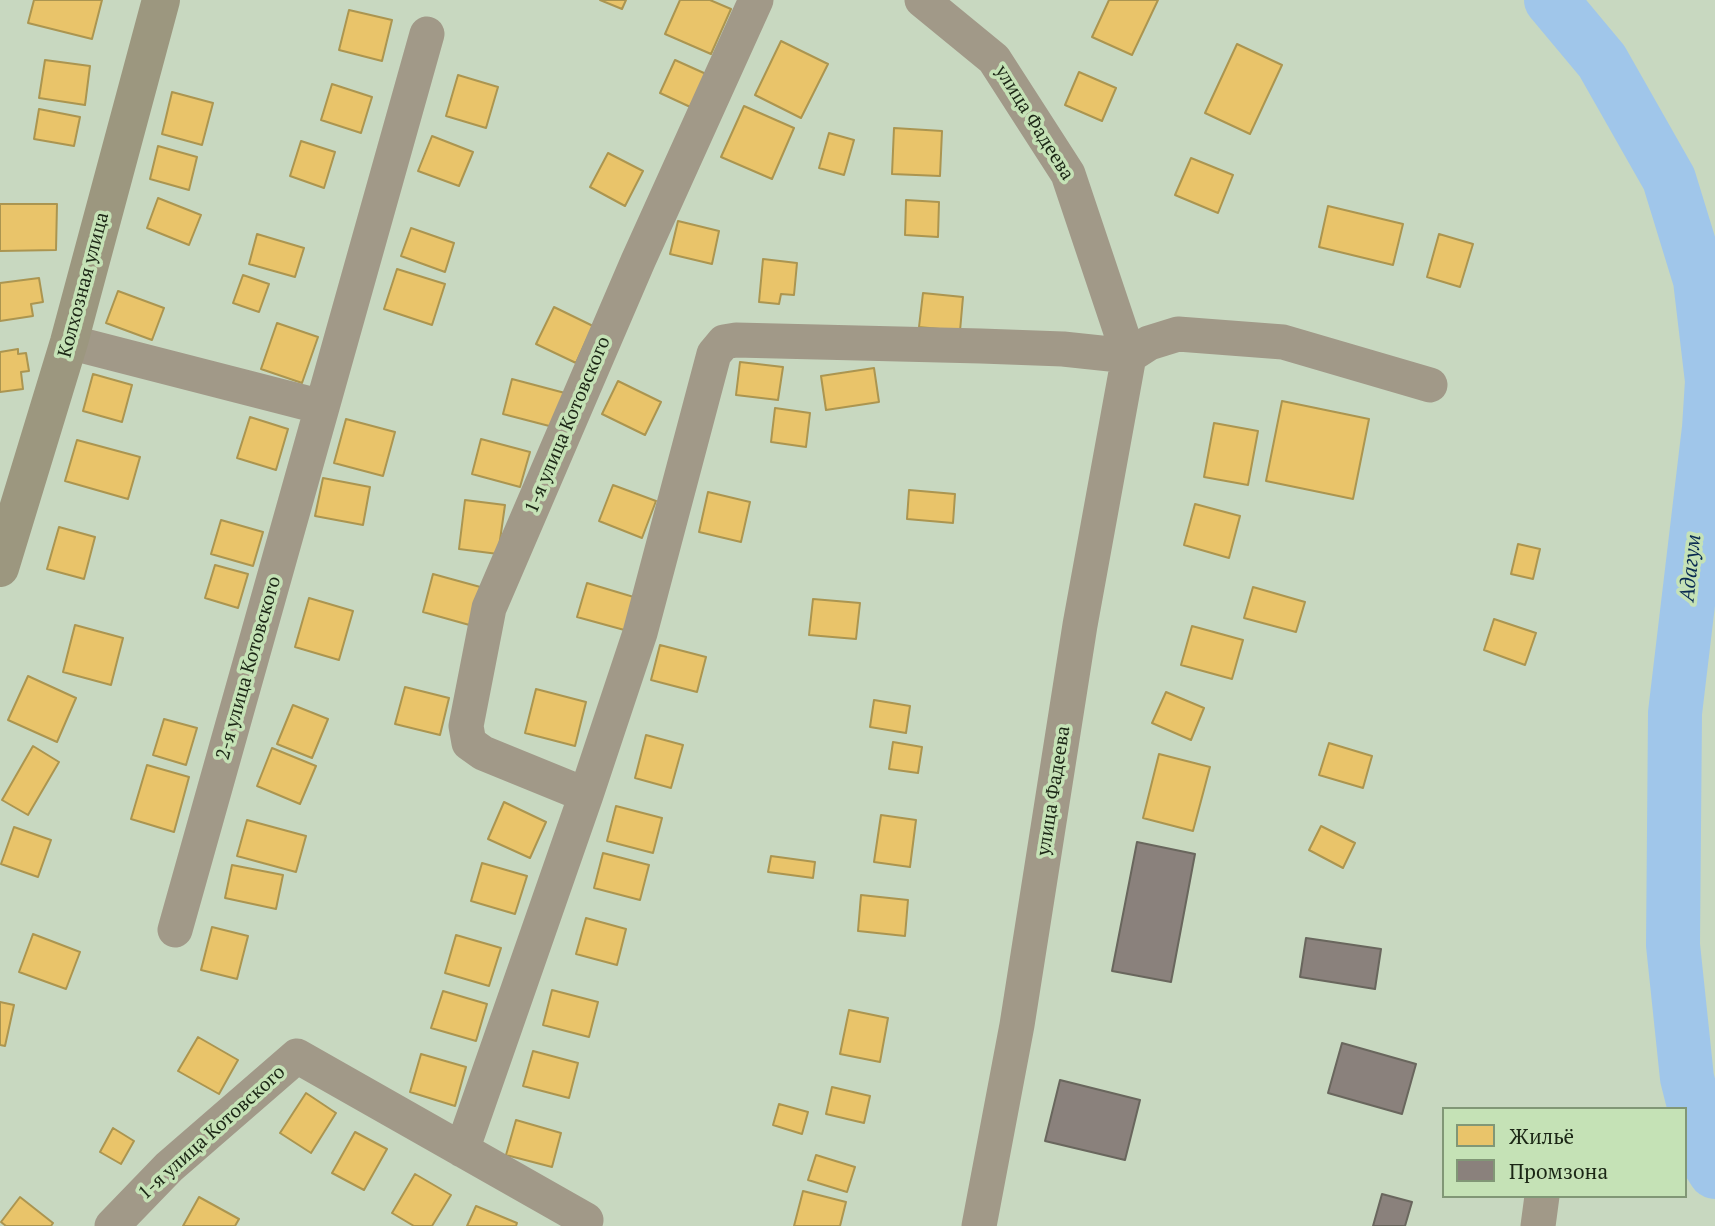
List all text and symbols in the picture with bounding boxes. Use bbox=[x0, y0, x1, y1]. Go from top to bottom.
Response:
street label: улица Фадеева bbox=[990, 61, 1078, 185]
street label: Колхозная улица bbox=[54, 210, 114, 360]
street label: 1-я улица Котовского bbox=[520, 333, 616, 517]
water label: Адагум bbox=[1675, 533, 1707, 603]
street label: 2-я улица Котовского bbox=[212, 574, 286, 762]
street label: улица Фадеева bbox=[1032, 724, 1076, 858]
street label: 1-я улица Котовского bbox=[134, 1061, 290, 1205]
legend bbox=[1442, 1107, 1687, 1198]
text: Жильё bbox=[1509, 1122, 1574, 1150]
text: Промзона bbox=[1509, 1157, 1608, 1185]

